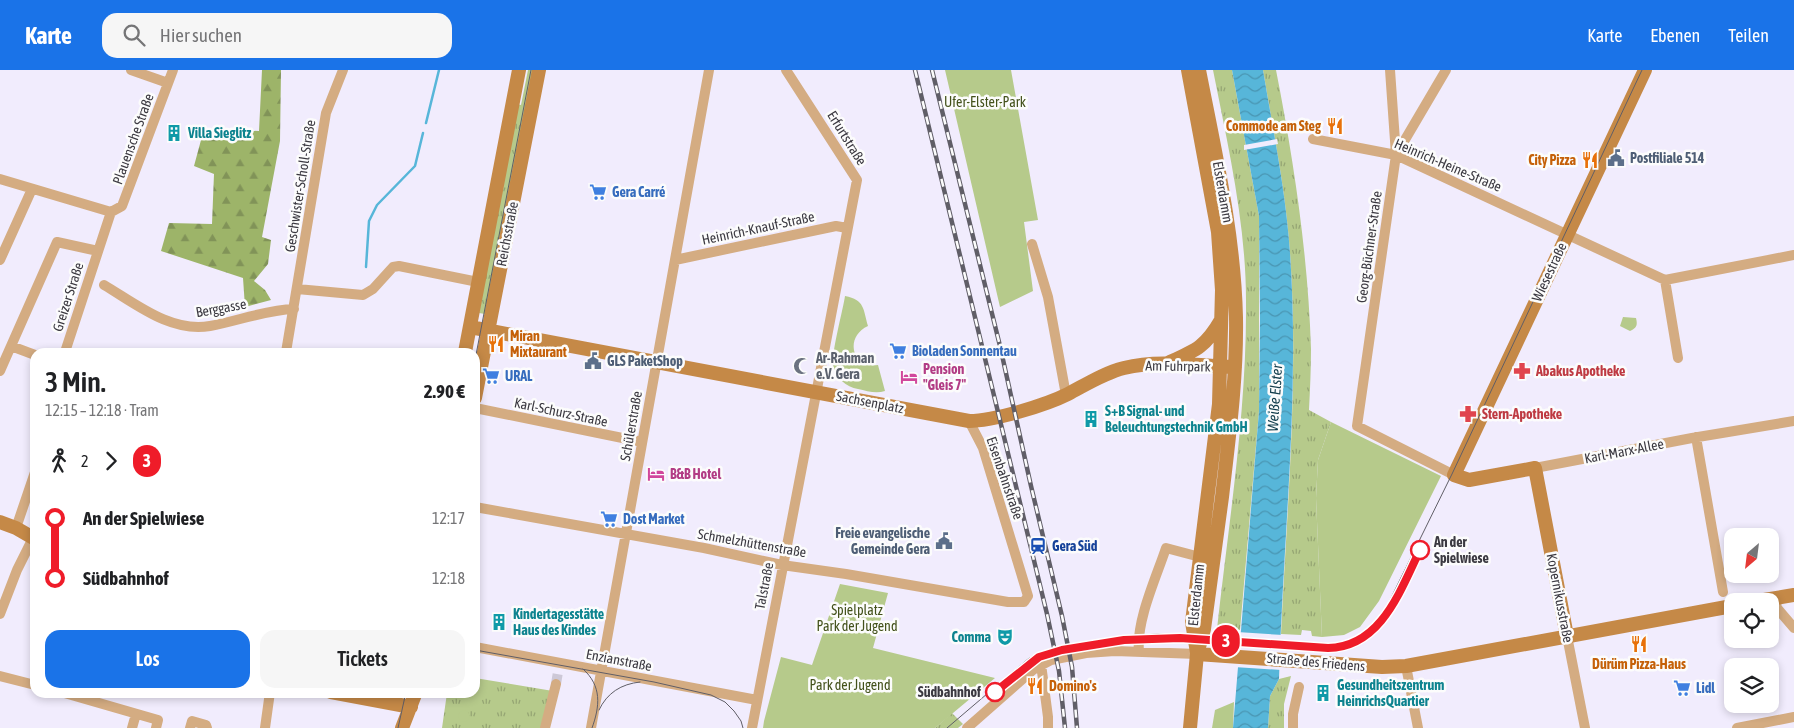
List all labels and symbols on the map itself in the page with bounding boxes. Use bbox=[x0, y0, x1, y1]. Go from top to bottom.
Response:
street label: Plauensche Straße bbox=[109, 91, 157, 187]
park label: Ufer-Elster-Park bbox=[944, 94, 1026, 110]
street label: Erfurtstraße bbox=[824, 108, 870, 168]
restaurant icon: Commode am Steg bbox=[1325, 116, 1345, 136]
place label: Commode am Steg bbox=[1226, 118, 1322, 134]
street label: Geschwister-Scholl-Straße bbox=[282, 119, 318, 253]
building icon: Villa Sieglitz bbox=[164, 123, 184, 143]
place label: Villa Sieglitz bbox=[187, 125, 251, 141]
street label: Heinrich-Heine-Straße bbox=[1392, 135, 1504, 195]
public building icon: Postfiliale 514 bbox=[1606, 148, 1626, 168]
restaurant icon: City Pizza bbox=[1580, 150, 1600, 170]
place label: Postfiliale 514 bbox=[1630, 150, 1705, 166]
place label: City Pizza bbox=[1528, 152, 1576, 168]
street label: Elsterdamm bbox=[1210, 160, 1236, 224]
supermarket icon: Gera Carré bbox=[588, 182, 608, 202]
place label: Gera Carré bbox=[612, 184, 665, 200]
street label: Georg-Büchner-Straße bbox=[1353, 190, 1385, 304]
street label: Reichsstraße bbox=[493, 200, 521, 268]
street label: Heinrich-Knauf-Straße bbox=[700, 208, 816, 248]
street label: Wiesestraße bbox=[1528, 240, 1570, 304]
street label: Greizer Straße bbox=[49, 260, 87, 334]
street label: Berggasse bbox=[195, 296, 247, 320]
place label: Miran Mixtaurant bbox=[510, 328, 567, 360]
restaurant icon: Miran Mixtaurant bbox=[486, 334, 506, 354]
supermarket icon: Bioladen Sonnentau bbox=[888, 341, 908, 361]
place label: Bioladen Sonnentau bbox=[912, 343, 1017, 359]
place label: Ar-Rahman e.V. Gera bbox=[815, 350, 874, 382]
public building icon: GLS PaketShop bbox=[583, 351, 603, 371]
place label: GLS PaketShop bbox=[607, 353, 683, 369]
mosque icon: Ar-Rahman e.V. Gera bbox=[792, 356, 812, 376]
street label: Am Fuhrpark bbox=[1145, 357, 1211, 375]
place label: Pension "Gleis 7" bbox=[923, 361, 967, 393]
pharmacy icon: Abakus Apotheke bbox=[1512, 361, 1532, 381]
water label: Weiße Elster bbox=[1264, 363, 1285, 432]
place label: Abakus Apotheke bbox=[1535, 363, 1625, 379]
supermarket icon: URAL bbox=[481, 366, 501, 386]
hotel icon: Pension "Gleis 7" bbox=[899, 367, 919, 387]
place label: URAL bbox=[505, 368, 533, 384]
street label: Sachsenplatz bbox=[835, 388, 905, 416]
street label: Schülerstraße bbox=[617, 390, 645, 462]
street label: Karl-Schurz-Straße bbox=[513, 394, 609, 430]
place label: S+B Signal- und Beleuchtungstechnik GmbH bbox=[1105, 403, 1248, 435]
pharmacy icon: Stern-Apotheke bbox=[1458, 404, 1478, 424]
place label: Stern-Apotheke bbox=[1482, 406, 1562, 422]
building icon: S+B Signal- und Beleuchtungstechnik GmbH bbox=[1081, 409, 1101, 429]
street label: Eisenbahnstraße bbox=[983, 435, 1027, 521]
street label: Karl-Marx-Allee bbox=[1583, 435, 1665, 467]
hotel icon: B&B Hotel bbox=[646, 464, 666, 484]
place label: B&B Hotel bbox=[670, 466, 721, 482]
supermarket icon: Dost Market bbox=[599, 509, 619, 529]
place label: Dost Market bbox=[623, 511, 685, 527]
place label: Freie evangelische Gemeinde Gera bbox=[835, 525, 930, 557]
street label: Schmelzhüttenstraße bbox=[696, 526, 808, 560]
north arrow bbox=[1724, 528, 1779, 582]
public building icon: Freie evangelische Gemeinde Gera bbox=[934, 531, 954, 551]
place label: An der Spielwiese bbox=[1433, 534, 1489, 566]
station icon: Gera Süd bbox=[1028, 536, 1048, 556]
place label: Gera Süd bbox=[1052, 538, 1098, 554]
marker: An der Spielwiese bbox=[1410, 540, 1430, 560]
street label: Kopernikusstraße bbox=[1544, 552, 1576, 644]
street label: Talstraße bbox=[752, 561, 776, 611]
street label: Elsterdamm bbox=[1185, 563, 1207, 627]
park label: Spielplatz Park der Jugend bbox=[816, 602, 898, 634]
place label: Kindertagesstätte Haus des Kindes bbox=[513, 606, 604, 638]
building icon: Kindertagesstätte Haus des Kindes bbox=[489, 612, 509, 632]
line badge: 3 bbox=[1210, 625, 1242, 657]
theatre icon: Comma bbox=[995, 627, 1015, 647]
place label: Comma bbox=[951, 629, 991, 645]
restaurant icon: Dürüm Pizza-Haus bbox=[1629, 634, 1649, 654]
street label: Enzianstraße bbox=[585, 646, 653, 674]
street label: Straße des Friedens bbox=[1266, 650, 1366, 674]
place label: Dürüm Pizza-Haus bbox=[1592, 656, 1686, 672]
restaurant icon: Domino's bbox=[1025, 676, 1045, 696]
park label: Park der Jugend bbox=[809, 677, 891, 693]
place label: Gesundheitszentrum HeinrichsQuartier bbox=[1337, 677, 1444, 709]
place label: Domino's bbox=[1049, 678, 1097, 694]
supermarket icon: Lidl bbox=[1672, 678, 1692, 698]
place label: Lidl bbox=[1696, 680, 1715, 696]
marker: Südbahnhof bbox=[985, 682, 1005, 702]
building icon: Gesundheitszentrum HeinrichsQuartier bbox=[1313, 683, 1333, 703]
place label: Südbahnhof bbox=[918, 684, 981, 700]

